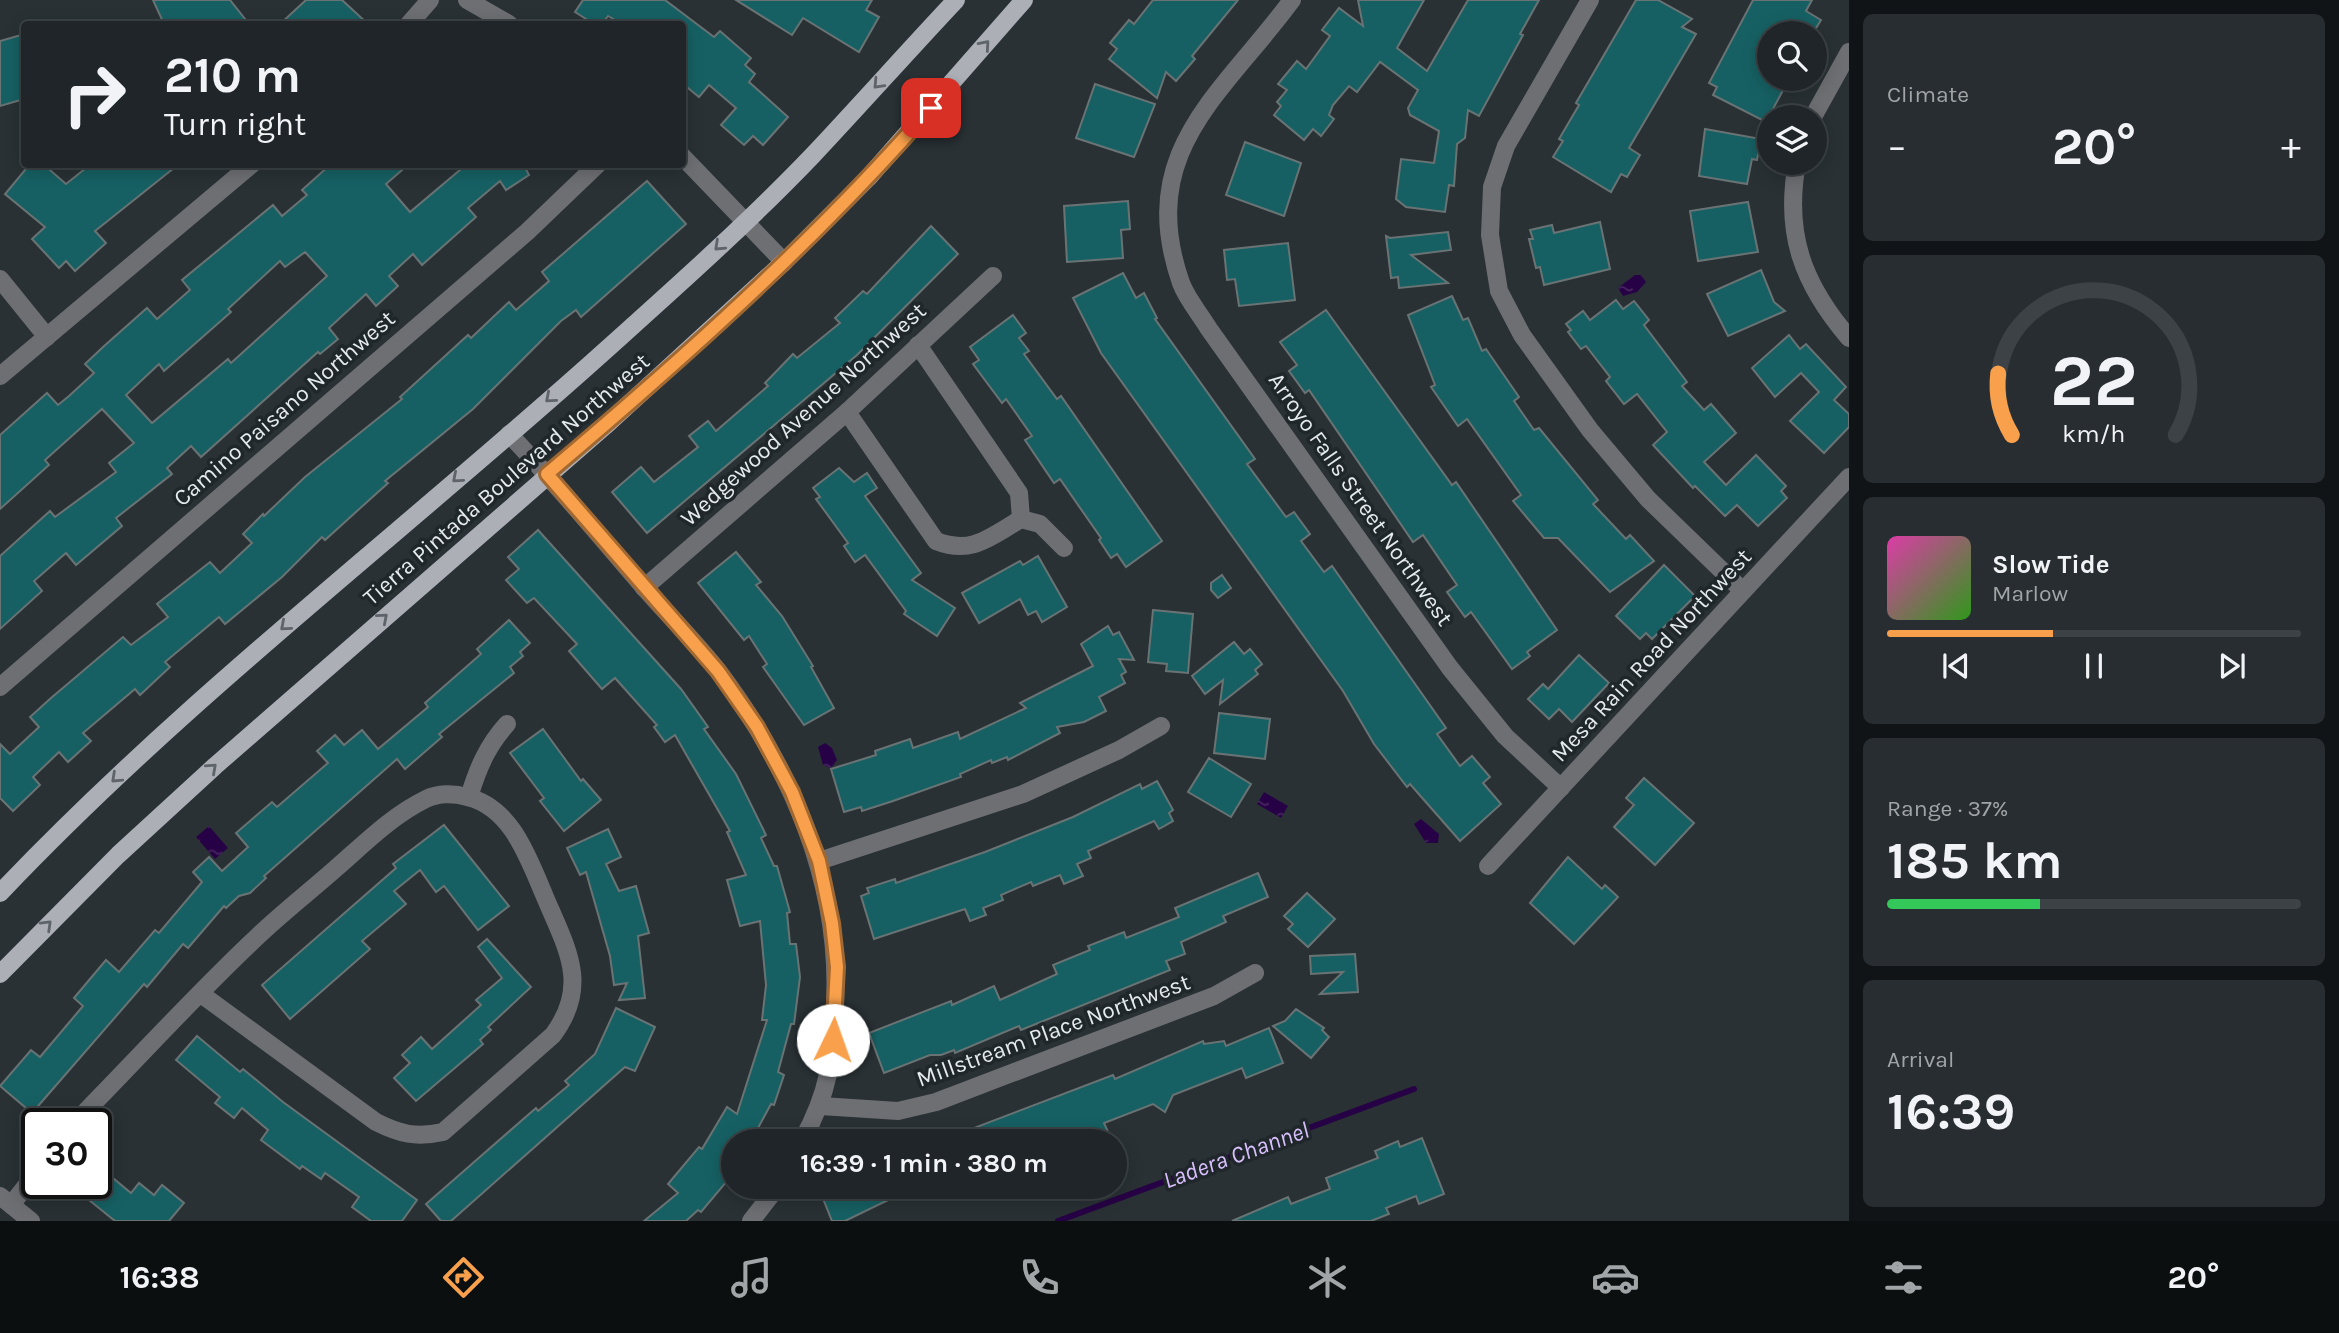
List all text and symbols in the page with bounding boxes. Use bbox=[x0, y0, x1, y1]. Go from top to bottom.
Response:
map controls bbox=[1757, 21, 1827, 175]
button: search bbox=[1757, 21, 1827, 91]
one-way arrow bbox=[977, 40, 989, 53]
text: 210 m bbox=[164, 47, 301, 104]
icon: right bbox=[49, 49, 140, 140]
one-way arrow bbox=[874, 76, 887, 89]
pin bbox=[901, 78, 961, 138]
text: Climate bbox=[1887, 81, 1969, 108]
icon: arrive bbox=[912, 89, 950, 127]
button: layers bbox=[1757, 105, 1827, 175]
text: Turn right bbox=[164, 106, 306, 143]
text: 20° bbox=[2052, 116, 2136, 177]
text: − bbox=[1887, 124, 1907, 169]
text: + bbox=[2281, 124, 2301, 169]
one-way arrow bbox=[714, 238, 727, 250]
street label: Wedgewood Avenue Northwest bbox=[675, 297, 932, 532]
street label: Camino Paisano Northwest bbox=[168, 305, 401, 512]
text: 22 bbox=[2050, 339, 2138, 424]
street label: Tierra Pintada Boulevard Northwest bbox=[358, 347, 655, 611]
street label: Arroyo Falls Street Northwest bbox=[1263, 368, 1459, 631]
one-way arrow bbox=[545, 390, 558, 402]
text: km/h bbox=[2062, 419, 2126, 448]
one-way arrow bbox=[453, 470, 466, 482]
street label: Mesa Rain Road Northwest bbox=[1546, 543, 1757, 767]
text: Slow Tide bbox=[1992, 549, 2110, 580]
text: Marlow bbox=[1992, 580, 2068, 607]
one-way arrow bbox=[375, 614, 388, 626]
one-way arrow bbox=[280, 618, 293, 630]
icon: previous bbox=[1937, 647, 1975, 685]
icon: pause bbox=[2075, 647, 2113, 685]
icon: next bbox=[2213, 647, 2251, 685]
one-way arrow bbox=[204, 764, 217, 777]
one-way arrow bbox=[111, 770, 124, 783]
text: Range · 37% bbox=[1887, 795, 2009, 822]
text: 185 km bbox=[1887, 830, 2063, 891]
one-way arrow bbox=[39, 920, 52, 933]
street label: Millstream Place Northwest bbox=[913, 968, 1194, 1093]
position arrow bbox=[796, 1003, 870, 1077]
text: Arrival bbox=[1887, 1046, 1954, 1073]
text: 16:39 bbox=[1887, 1081, 2015, 1142]
speed limit sign: 30 bbox=[21, 1108, 112, 1199]
water label: Ladera Channel bbox=[1159, 1116, 1313, 1194]
text: 16:39 · 1 min · 380 m bbox=[800, 1148, 1048, 1179]
icon: directions bbox=[439, 1253, 488, 1302]
icon: music bbox=[727, 1253, 776, 1302]
icon: phone bbox=[1015, 1253, 1064, 1302]
icon: climate bbox=[1303, 1253, 1352, 1302]
icon: car bbox=[1591, 1253, 1640, 1302]
icon: filters bbox=[1879, 1253, 1928, 1302]
text: 16:38 bbox=[120, 1259, 200, 1296]
text: 20° bbox=[2167, 1259, 2219, 1296]

